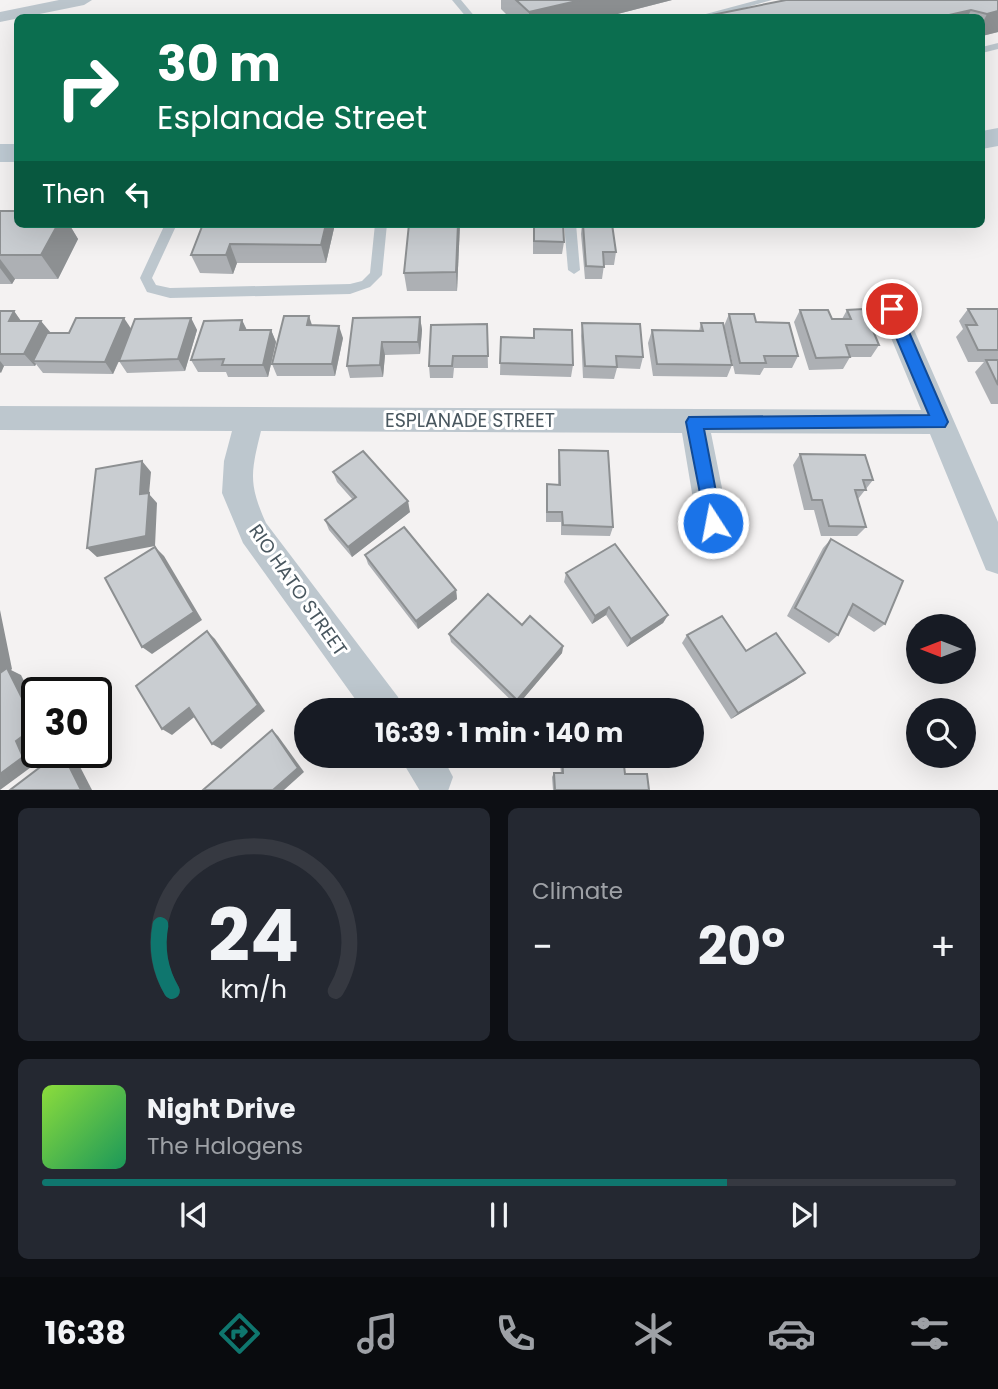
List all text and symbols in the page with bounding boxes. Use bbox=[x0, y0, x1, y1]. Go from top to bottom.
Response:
text: 30 m bbox=[157, 30, 281, 98]
icon: right bbox=[42, 42, 133, 133]
text: Esplanade Street bbox=[157, 95, 427, 140]
icon: left bbox=[119, 175, 157, 213]
text: Then bbox=[42, 176, 105, 212]
pin bbox=[862, 279, 922, 339]
icon: arrive bbox=[873, 290, 911, 328]
street label: ESPLANADE STREET bbox=[385, 407, 555, 434]
position arrow bbox=[676, 486, 750, 560]
street label: RIO HATO STREET bbox=[242, 519, 354, 661]
north arrow bbox=[906, 614, 976, 684]
map controls bbox=[906, 614, 976, 768]
speed limit sign: 30 bbox=[21, 677, 112, 768]
button: search bbox=[906, 698, 976, 768]
text: 16:39 · 1 min · 140 m bbox=[375, 715, 623, 751]
text: Climate bbox=[532, 875, 623, 907]
text: 24 bbox=[209, 885, 299, 986]
text: 20° bbox=[698, 910, 785, 983]
text: − bbox=[532, 920, 553, 973]
text: + bbox=[930, 920, 956, 973]
text: km/h bbox=[221, 971, 287, 1006]
text: Night Drive bbox=[147, 1091, 295, 1127]
text: The Halogens bbox=[147, 1130, 303, 1162]
icon: previous bbox=[175, 1196, 213, 1234]
icon: pause bbox=[480, 1196, 518, 1234]
icon: next bbox=[785, 1196, 823, 1234]
icon: directions bbox=[215, 1309, 264, 1358]
icon: music bbox=[353, 1309, 402, 1358]
icon: phone bbox=[491, 1309, 540, 1358]
icon: climate bbox=[629, 1309, 678, 1358]
icon: car bbox=[767, 1309, 816, 1358]
icon: filters bbox=[905, 1309, 954, 1358]
text: 16:38 bbox=[44, 1310, 126, 1355]

